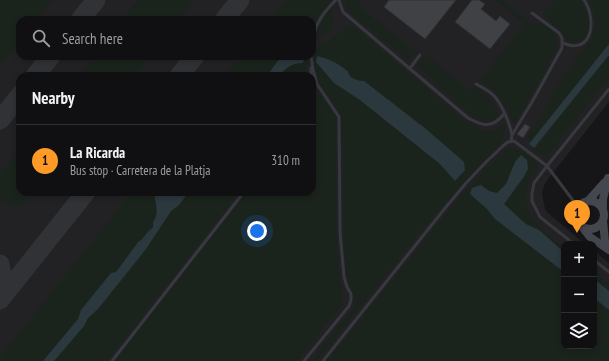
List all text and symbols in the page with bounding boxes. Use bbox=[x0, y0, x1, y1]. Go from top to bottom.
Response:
search box bbox=[16, 16, 316, 60]
icon: search bbox=[30, 27, 52, 49]
text: Search here bbox=[62, 29, 123, 48]
text: Nearby bbox=[32, 87, 75, 109]
text: La Ricarda bbox=[70, 143, 125, 162]
text: 1 bbox=[42, 152, 48, 169]
text: 310 m bbox=[271, 152, 300, 169]
text: Bus stop · Carretera de la Platja bbox=[70, 162, 211, 179]
pin: 1 bbox=[564, 200, 590, 233]
your location bbox=[247, 221, 267, 241]
map controls bbox=[561, 241, 597, 349]
button: + bbox=[561, 241, 597, 277]
button: − bbox=[561, 277, 597, 313]
button: layers bbox=[561, 313, 597, 349]

